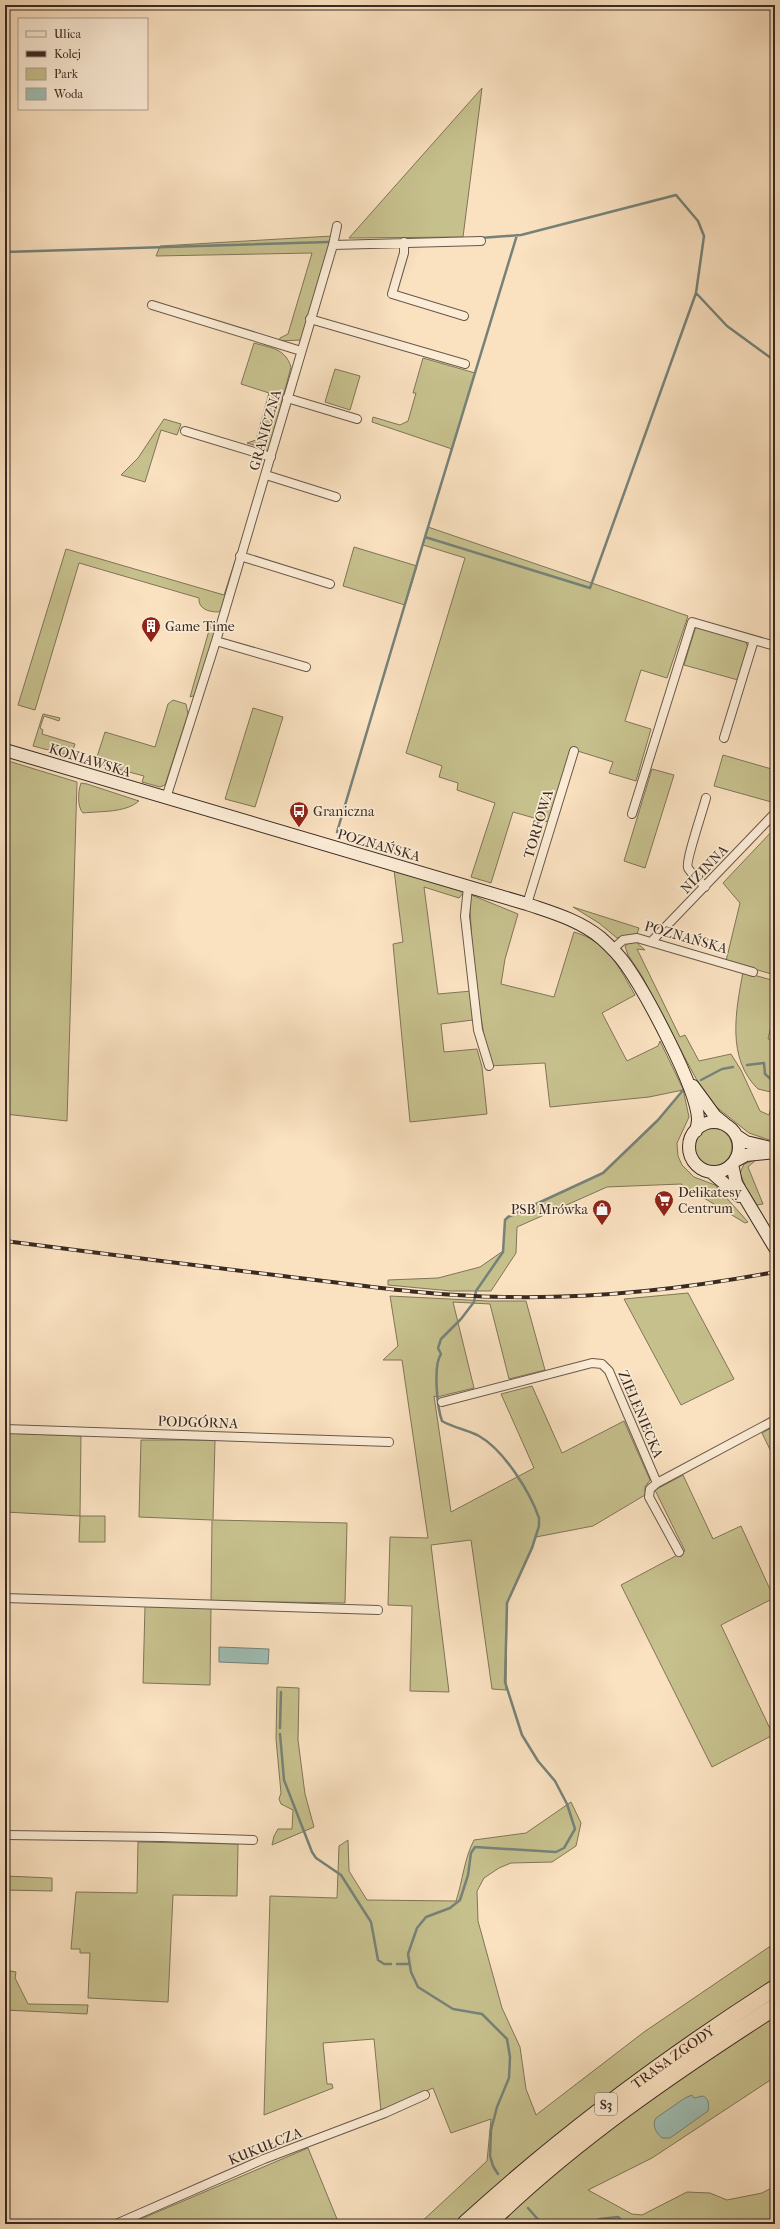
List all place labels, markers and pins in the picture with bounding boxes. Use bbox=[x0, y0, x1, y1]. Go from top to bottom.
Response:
building icon: Game Time bbox=[140, 615, 162, 643]
place label: Game Time bbox=[165, 618, 235, 635]
bus stop icon: Graniczna bbox=[288, 800, 310, 828]
place label: Graniczna bbox=[313, 803, 375, 820]
place label: Delikatesy Centrum bbox=[678, 1184, 742, 1217]
supermarket icon: Delikatesy Centrum bbox=[653, 1189, 675, 1217]
shop icon: PSB Mrówka bbox=[591, 1198, 613, 1226]
place label: PSB Mrówka bbox=[511, 1201, 589, 1218]

